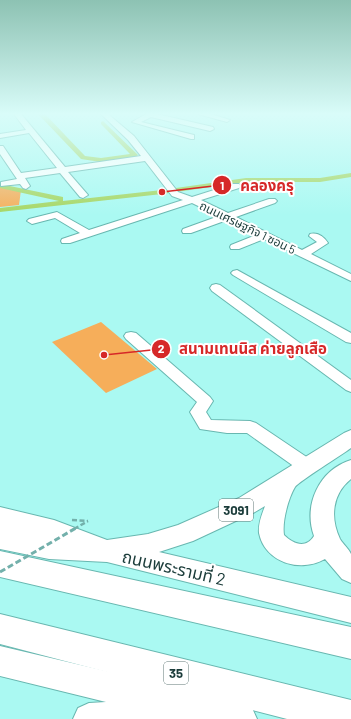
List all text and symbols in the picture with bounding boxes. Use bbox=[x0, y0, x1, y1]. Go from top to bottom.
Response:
callout: คลองครุ bbox=[212, 172, 302, 199]
text: คลองครุ bbox=[240, 176, 294, 195]
text: 1 bbox=[220, 178, 224, 192]
street label: ถนนเศรษฐกิจ 1 ซอน 5 bbox=[197, 198, 298, 257]
callout: สนามเทนนิส ค่ายลูกเสือ bbox=[151, 335, 335, 362]
text: สนามเทนนิส ค่ายลูกเสือ bbox=[179, 339, 327, 359]
text: 2 bbox=[158, 341, 165, 355]
road number: 3091 bbox=[219, 499, 253, 521]
street label: ถนนพระรามที่ 2 bbox=[120, 544, 228, 589]
road number: 35 bbox=[164, 662, 188, 684]

